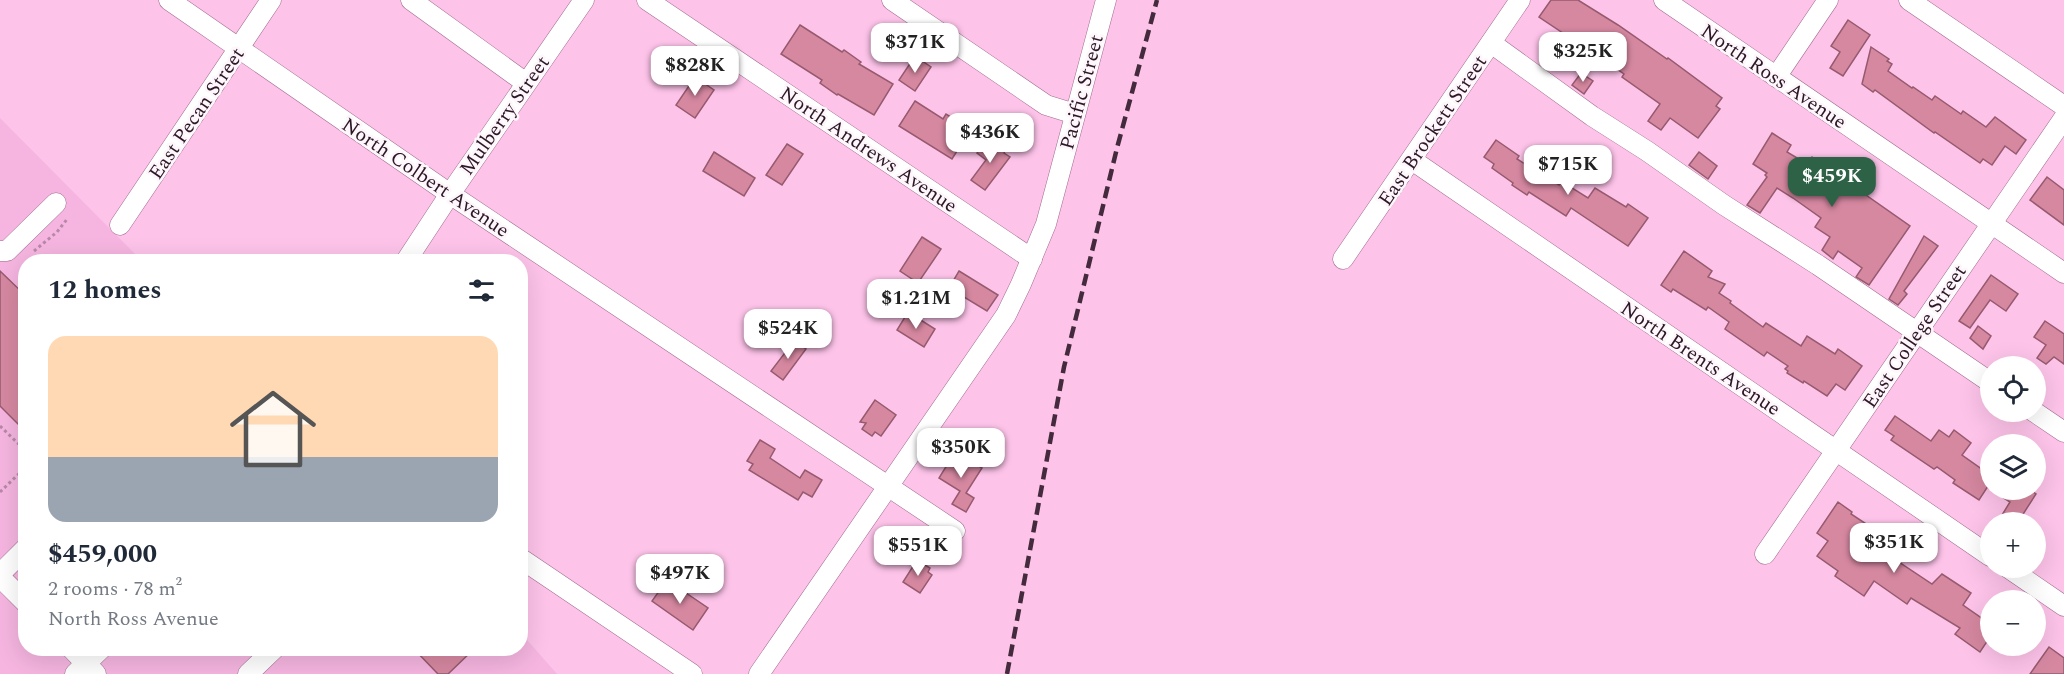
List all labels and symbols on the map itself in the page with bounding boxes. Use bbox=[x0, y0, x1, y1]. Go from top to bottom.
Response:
street label: North Ross Avenue bbox=[1694, 17, 1853, 137]
pin: $371K bbox=[873, 23, 957, 74]
street label: Pacific Street bbox=[1052, 31, 1112, 153]
pin: $325K bbox=[1541, 32, 1625, 83]
street label: East Pecan Street bbox=[141, 41, 252, 186]
pin: $828K bbox=[653, 46, 737, 97]
street label: East Brockett Street bbox=[1371, 49, 1495, 212]
street label: Mulberry Street bbox=[452, 50, 557, 182]
street label: North Andrews Avenue bbox=[774, 79, 963, 221]
street label: North Colbert Avenue bbox=[336, 110, 515, 245]
pin: $436K bbox=[948, 113, 1032, 164]
pin: $715K bbox=[1526, 145, 1610, 196]
pin: $459K bbox=[1790, 157, 1874, 208]
street label: East College Street bbox=[1855, 259, 1974, 415]
pin: $1.21M bbox=[867, 279, 965, 330]
street label: North Brents Avenue bbox=[1614, 294, 1787, 424]
pin: $524K bbox=[746, 309, 830, 360]
pin: $350K bbox=[919, 428, 1003, 479]
pin: $351K bbox=[1852, 523, 1936, 574]
pin: $551K bbox=[876, 526, 960, 577]
pin: $497K bbox=[638, 554, 722, 605]

